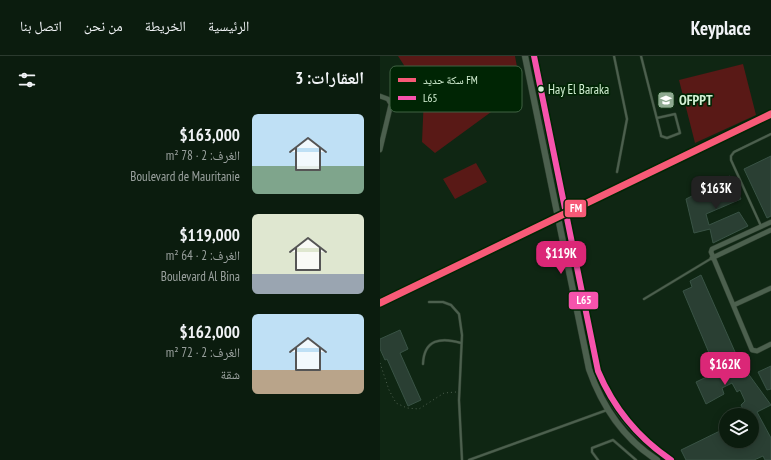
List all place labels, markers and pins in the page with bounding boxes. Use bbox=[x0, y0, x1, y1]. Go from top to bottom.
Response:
place label: Hay El Baraka bbox=[548, 81, 609, 98]
marker: Hay El Baraka bbox=[536, 84, 546, 94]
school or university icon: OFPPT bbox=[656, 90, 676, 110]
place label: OFPPT bbox=[679, 91, 713, 109]
pin: $163K bbox=[688, 176, 744, 210]
pin: $119K bbox=[533, 241, 589, 275]
pin: $162K bbox=[697, 352, 753, 386]

